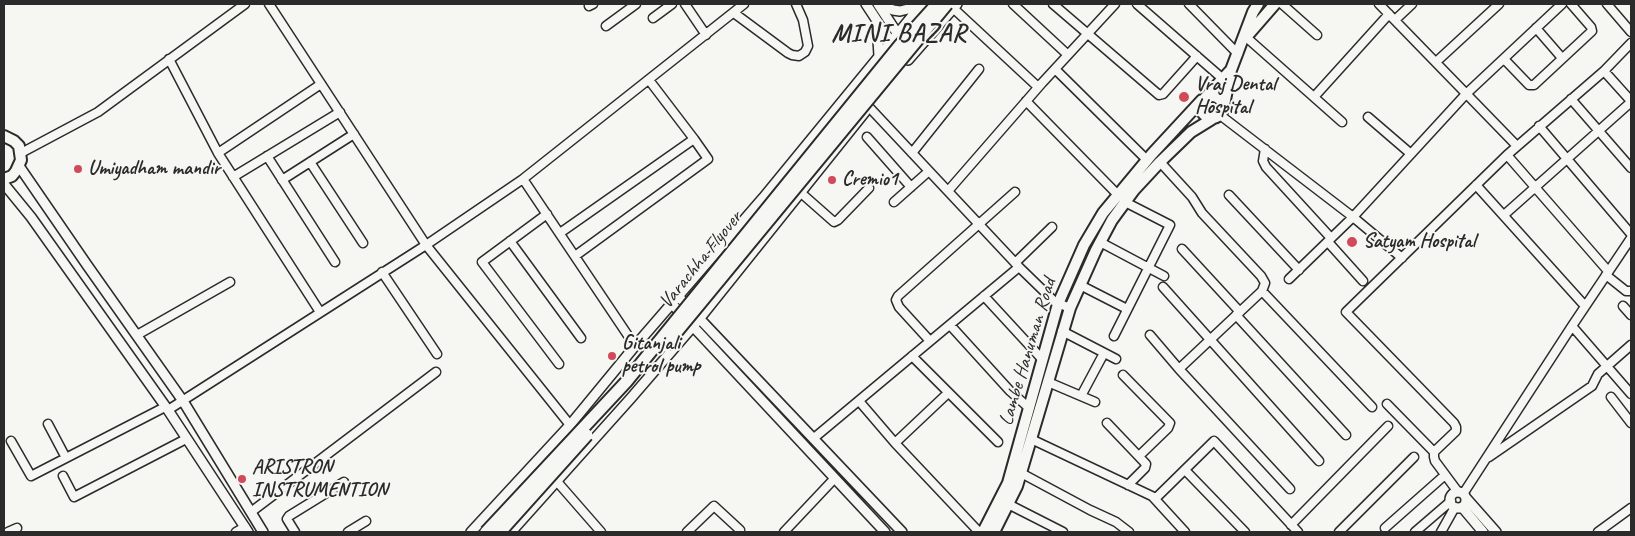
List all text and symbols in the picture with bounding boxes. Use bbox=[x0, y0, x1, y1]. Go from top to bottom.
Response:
district label: MINI BAZAR bbox=[832, 19, 966, 49]
place label: Vraj Dental Hospital bbox=[1195, 73, 1276, 120]
marker: Vraj Dental Hospital bbox=[1177, 90, 1191, 104]
place label: Umiyadham mandir bbox=[88, 157, 220, 181]
marker: Umiyadham mandir bbox=[72, 163, 84, 175]
place label: Cremio1 bbox=[842, 168, 898, 192]
marker: Cremio1 bbox=[826, 174, 838, 186]
street label: Varachha Flyover bbox=[654, 207, 748, 313]
place label: Satyam Hospital bbox=[1363, 230, 1475, 254]
marker: Satyam Hospital bbox=[1345, 235, 1359, 249]
street label: Lambe Hanuman Road bbox=[994, 275, 1062, 429]
place label: Gitanjali petrol pump bbox=[622, 332, 700, 379]
marker: Gitanjali petrol pump bbox=[606, 350, 618, 362]
place label: ARISTRON INSTRUMENTION bbox=[252, 456, 387, 503]
marker: ARISTRON INSTRUMENTION bbox=[236, 473, 248, 485]

